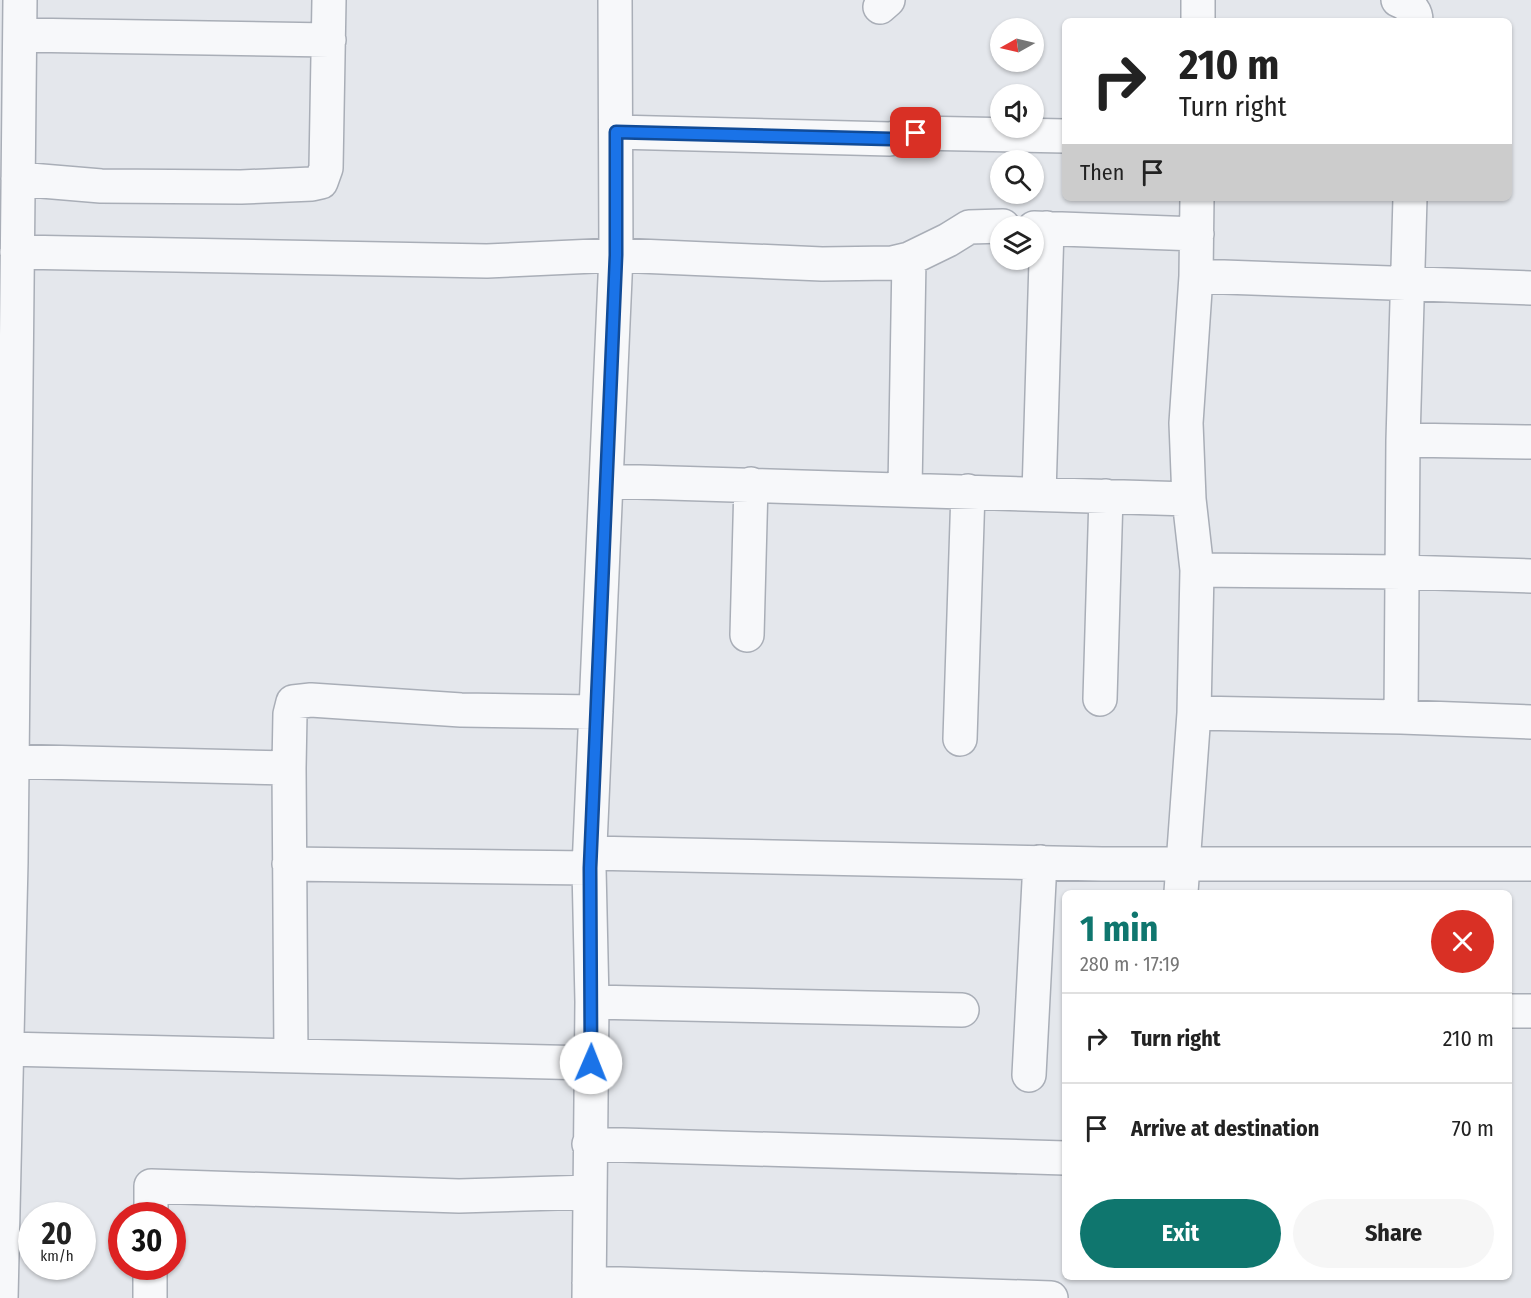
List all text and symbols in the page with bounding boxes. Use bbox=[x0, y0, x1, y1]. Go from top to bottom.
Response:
north arrow bbox=[990, 18, 1044, 72]
map controls bbox=[990, 18, 1044, 270]
text: 210 m bbox=[1179, 40, 1279, 90]
icon: right bbox=[1080, 42, 1158, 120]
button: sound bbox=[990, 84, 1044, 138]
text: Turn right bbox=[1179, 91, 1287, 123]
pin bbox=[890, 107, 941, 158]
icon: arrive bbox=[899, 116, 932, 149]
button: search bbox=[990, 150, 1044, 204]
icon: arrive bbox=[1136, 156, 1169, 189]
text: Then bbox=[1080, 159, 1124, 186]
button: layers bbox=[990, 216, 1044, 270]
text: 1 min bbox=[1080, 907, 1158, 951]
button: close bbox=[1431, 910, 1494, 973]
text: 280 m · 17:19 bbox=[1080, 952, 1180, 976]
icon: right bbox=[1080, 1022, 1113, 1055]
text: Turn right bbox=[1131, 1025, 1220, 1052]
text: 210 m bbox=[1443, 1025, 1494, 1052]
position arrow bbox=[559, 1031, 623, 1095]
icon: arrive bbox=[1080, 1112, 1113, 1145]
text: Arrive at destination bbox=[1131, 1115, 1319, 1142]
text: 70 m bbox=[1452, 1115, 1494, 1142]
button: Exit bbox=[1080, 1199, 1281, 1268]
button: Share bbox=[1293, 1199, 1494, 1268]
speed limit sign: 30 bbox=[108, 1202, 186, 1280]
text: 20 bbox=[42, 1216, 72, 1252]
text: km/h bbox=[40, 1247, 74, 1265]

